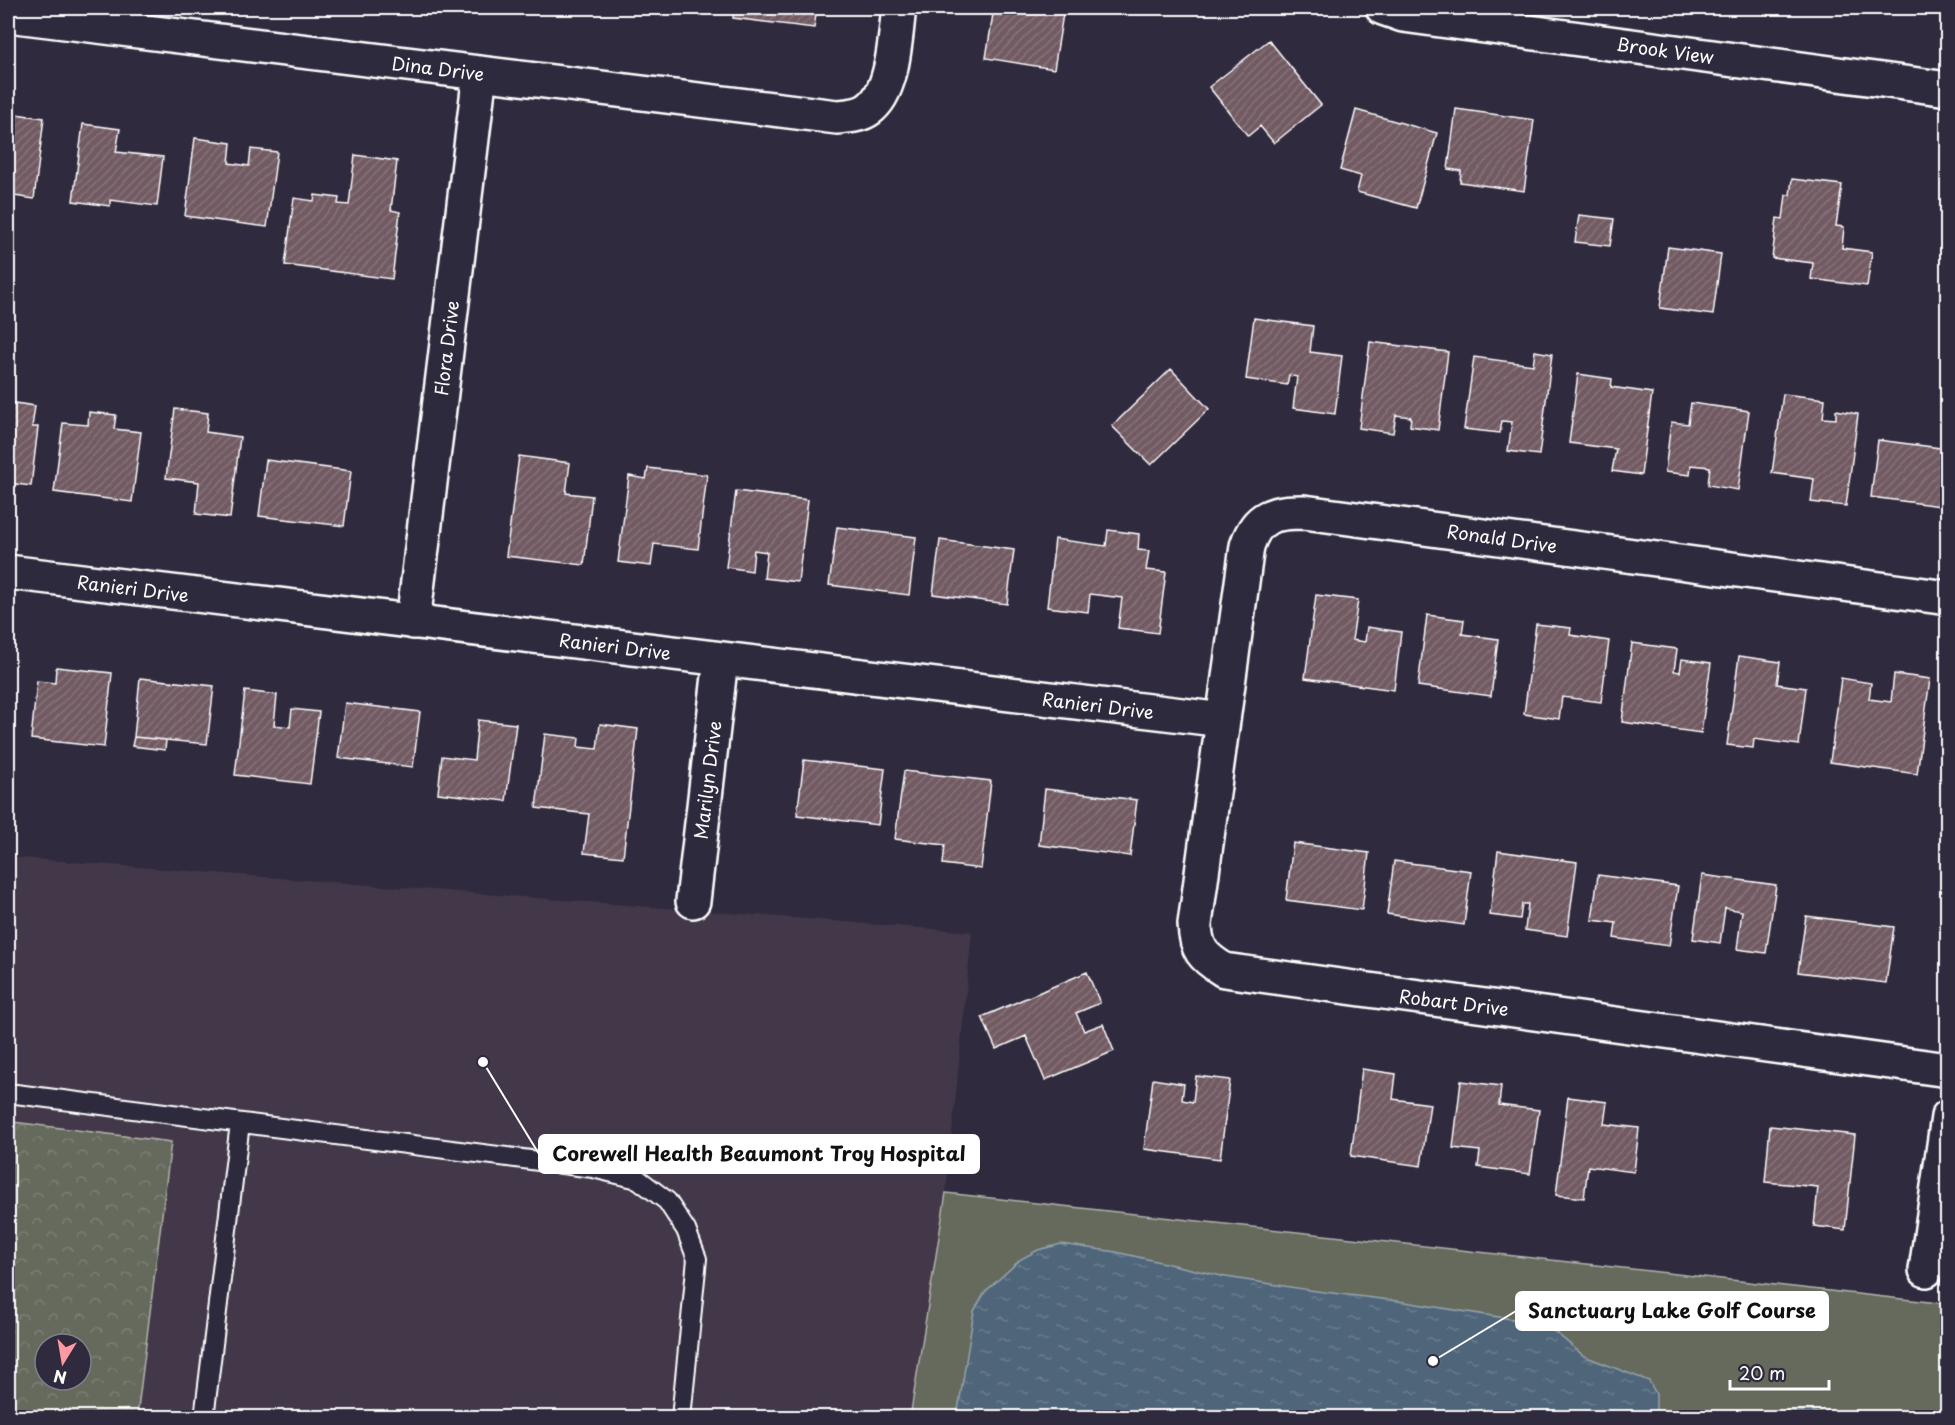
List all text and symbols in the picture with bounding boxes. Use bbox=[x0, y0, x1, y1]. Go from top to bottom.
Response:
street label: Brook View bbox=[1615, 30, 1716, 70]
street label: Dina Drive bbox=[390, 49, 486, 87]
street label: Flora Drive bbox=[427, 299, 465, 397]
street label: Ronald Drive bbox=[1445, 517, 1559, 559]
street label: Ranieri Drive bbox=[75, 568, 191, 608]
street label: Ranieri Drive bbox=[557, 626, 673, 666]
street label: Ranieri Drive bbox=[1040, 685, 1156, 725]
street label: Marilyn Drive bbox=[686, 719, 728, 841]
street label: Robart Drive bbox=[1398, 982, 1510, 1022]
callout: Corewell Health Beaumont Troy Hospital bbox=[539, 1135, 979, 1173]
text: Corewell Health Beaumont Troy Hospital bbox=[552, 1138, 966, 1168]
callout: Sanctuary Lake Golf Course bbox=[1516, 1292, 1828, 1330]
text: Sanctuary Lake Golf Course bbox=[1528, 1295, 1816, 1325]
north arrow bbox=[33, 1332, 93, 1392]
scale bar bbox=[1730, 1353, 1829, 1391]
text: 20 m bbox=[1739, 1359, 1785, 1386]
text: N bbox=[51, 1365, 68, 1391]

